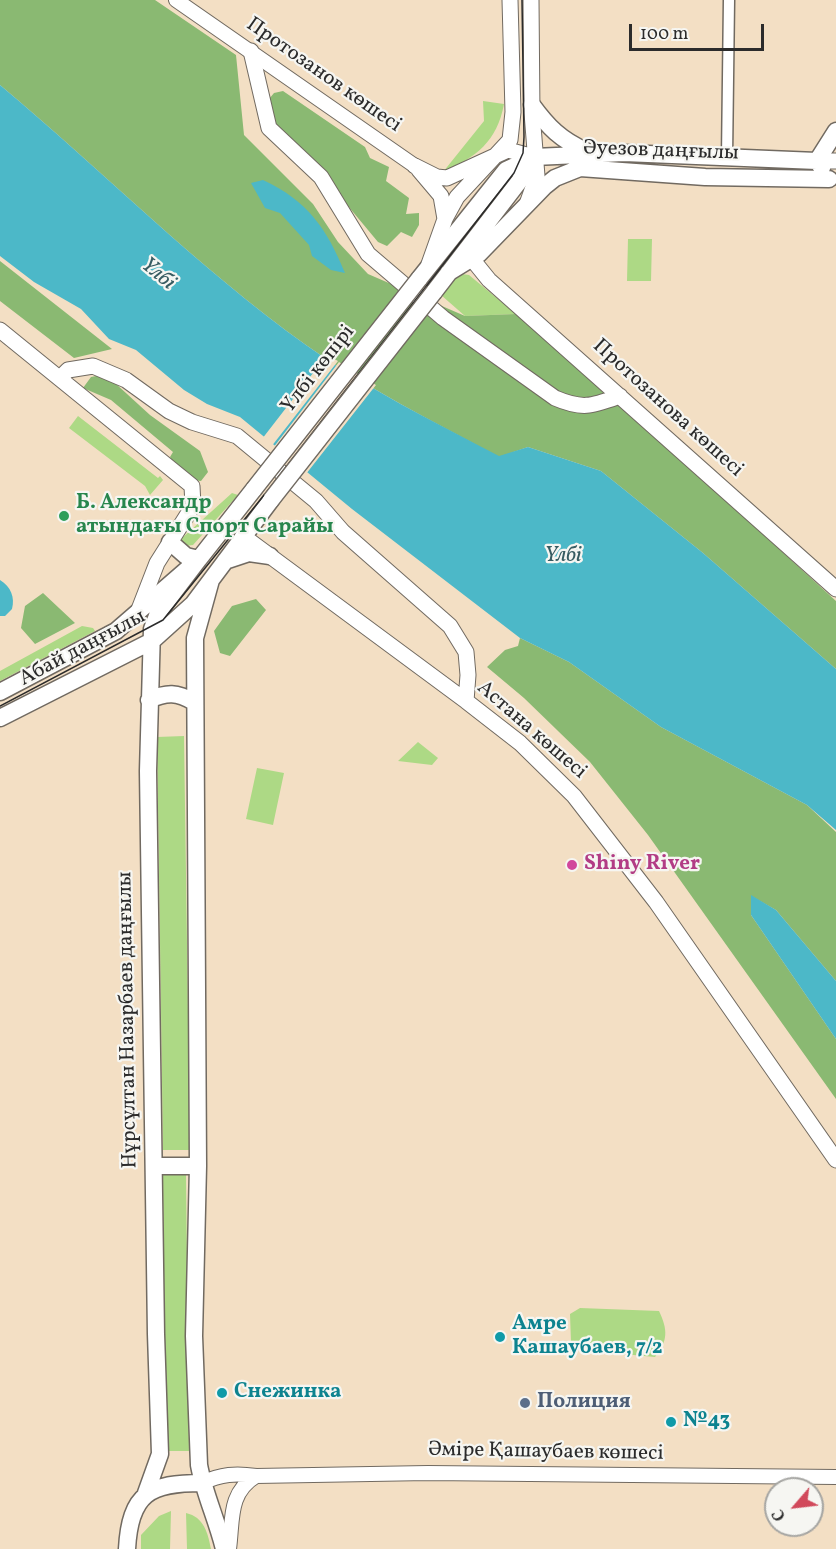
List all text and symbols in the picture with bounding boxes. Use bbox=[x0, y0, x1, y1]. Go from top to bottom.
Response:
scale bar bbox=[632, 12, 767, 50]
street label: Протозанов көшесі bbox=[240, 13, 406, 139]
text: 100 m bbox=[640, 22, 689, 47]
street label: Әуезов даңғылы bbox=[583, 137, 739, 167]
water label: Үлбі bbox=[134, 253, 180, 297]
street label: Үлбі көпірі bbox=[277, 321, 361, 419]
street label: Протозанова көшесі bbox=[586, 335, 748, 483]
place label: Б. Александр атындағы Спорт Сарайы bbox=[76, 491, 334, 541]
marker: Б. Александр атындағы Спорт Сарайы bbox=[57, 509, 71, 523]
water label: Үлбі bbox=[544, 544, 582, 570]
street label: Абай даңғылы bbox=[15, 605, 151, 693]
street label: Астана көшесі bbox=[471, 676, 591, 786]
place label: Shiny River bbox=[584, 852, 700, 878]
marker: Shiny River bbox=[565, 858, 579, 872]
street label: Нұрсұлтан Назарбаев даңғылы bbox=[114, 871, 144, 1169]
place label: Амре Кашаубаев, 7/2 bbox=[512, 1312, 663, 1362]
marker: Амре Кашаубаев, 7/2 bbox=[493, 1330, 507, 1344]
place label: Снежинка bbox=[234, 1380, 342, 1406]
marker: Снежинка bbox=[215, 1386, 229, 1400]
place label: Полиция bbox=[537, 1390, 631, 1416]
marker: Полиция bbox=[518, 1396, 532, 1410]
place label: №43 bbox=[683, 1409, 730, 1435]
marker: №43 bbox=[664, 1415, 678, 1429]
street label: Әміре Қашаубаев көшесі bbox=[428, 1438, 664, 1468]
north arrow bbox=[764, 1477, 824, 1537]
text: С bbox=[768, 1505, 792, 1524]

